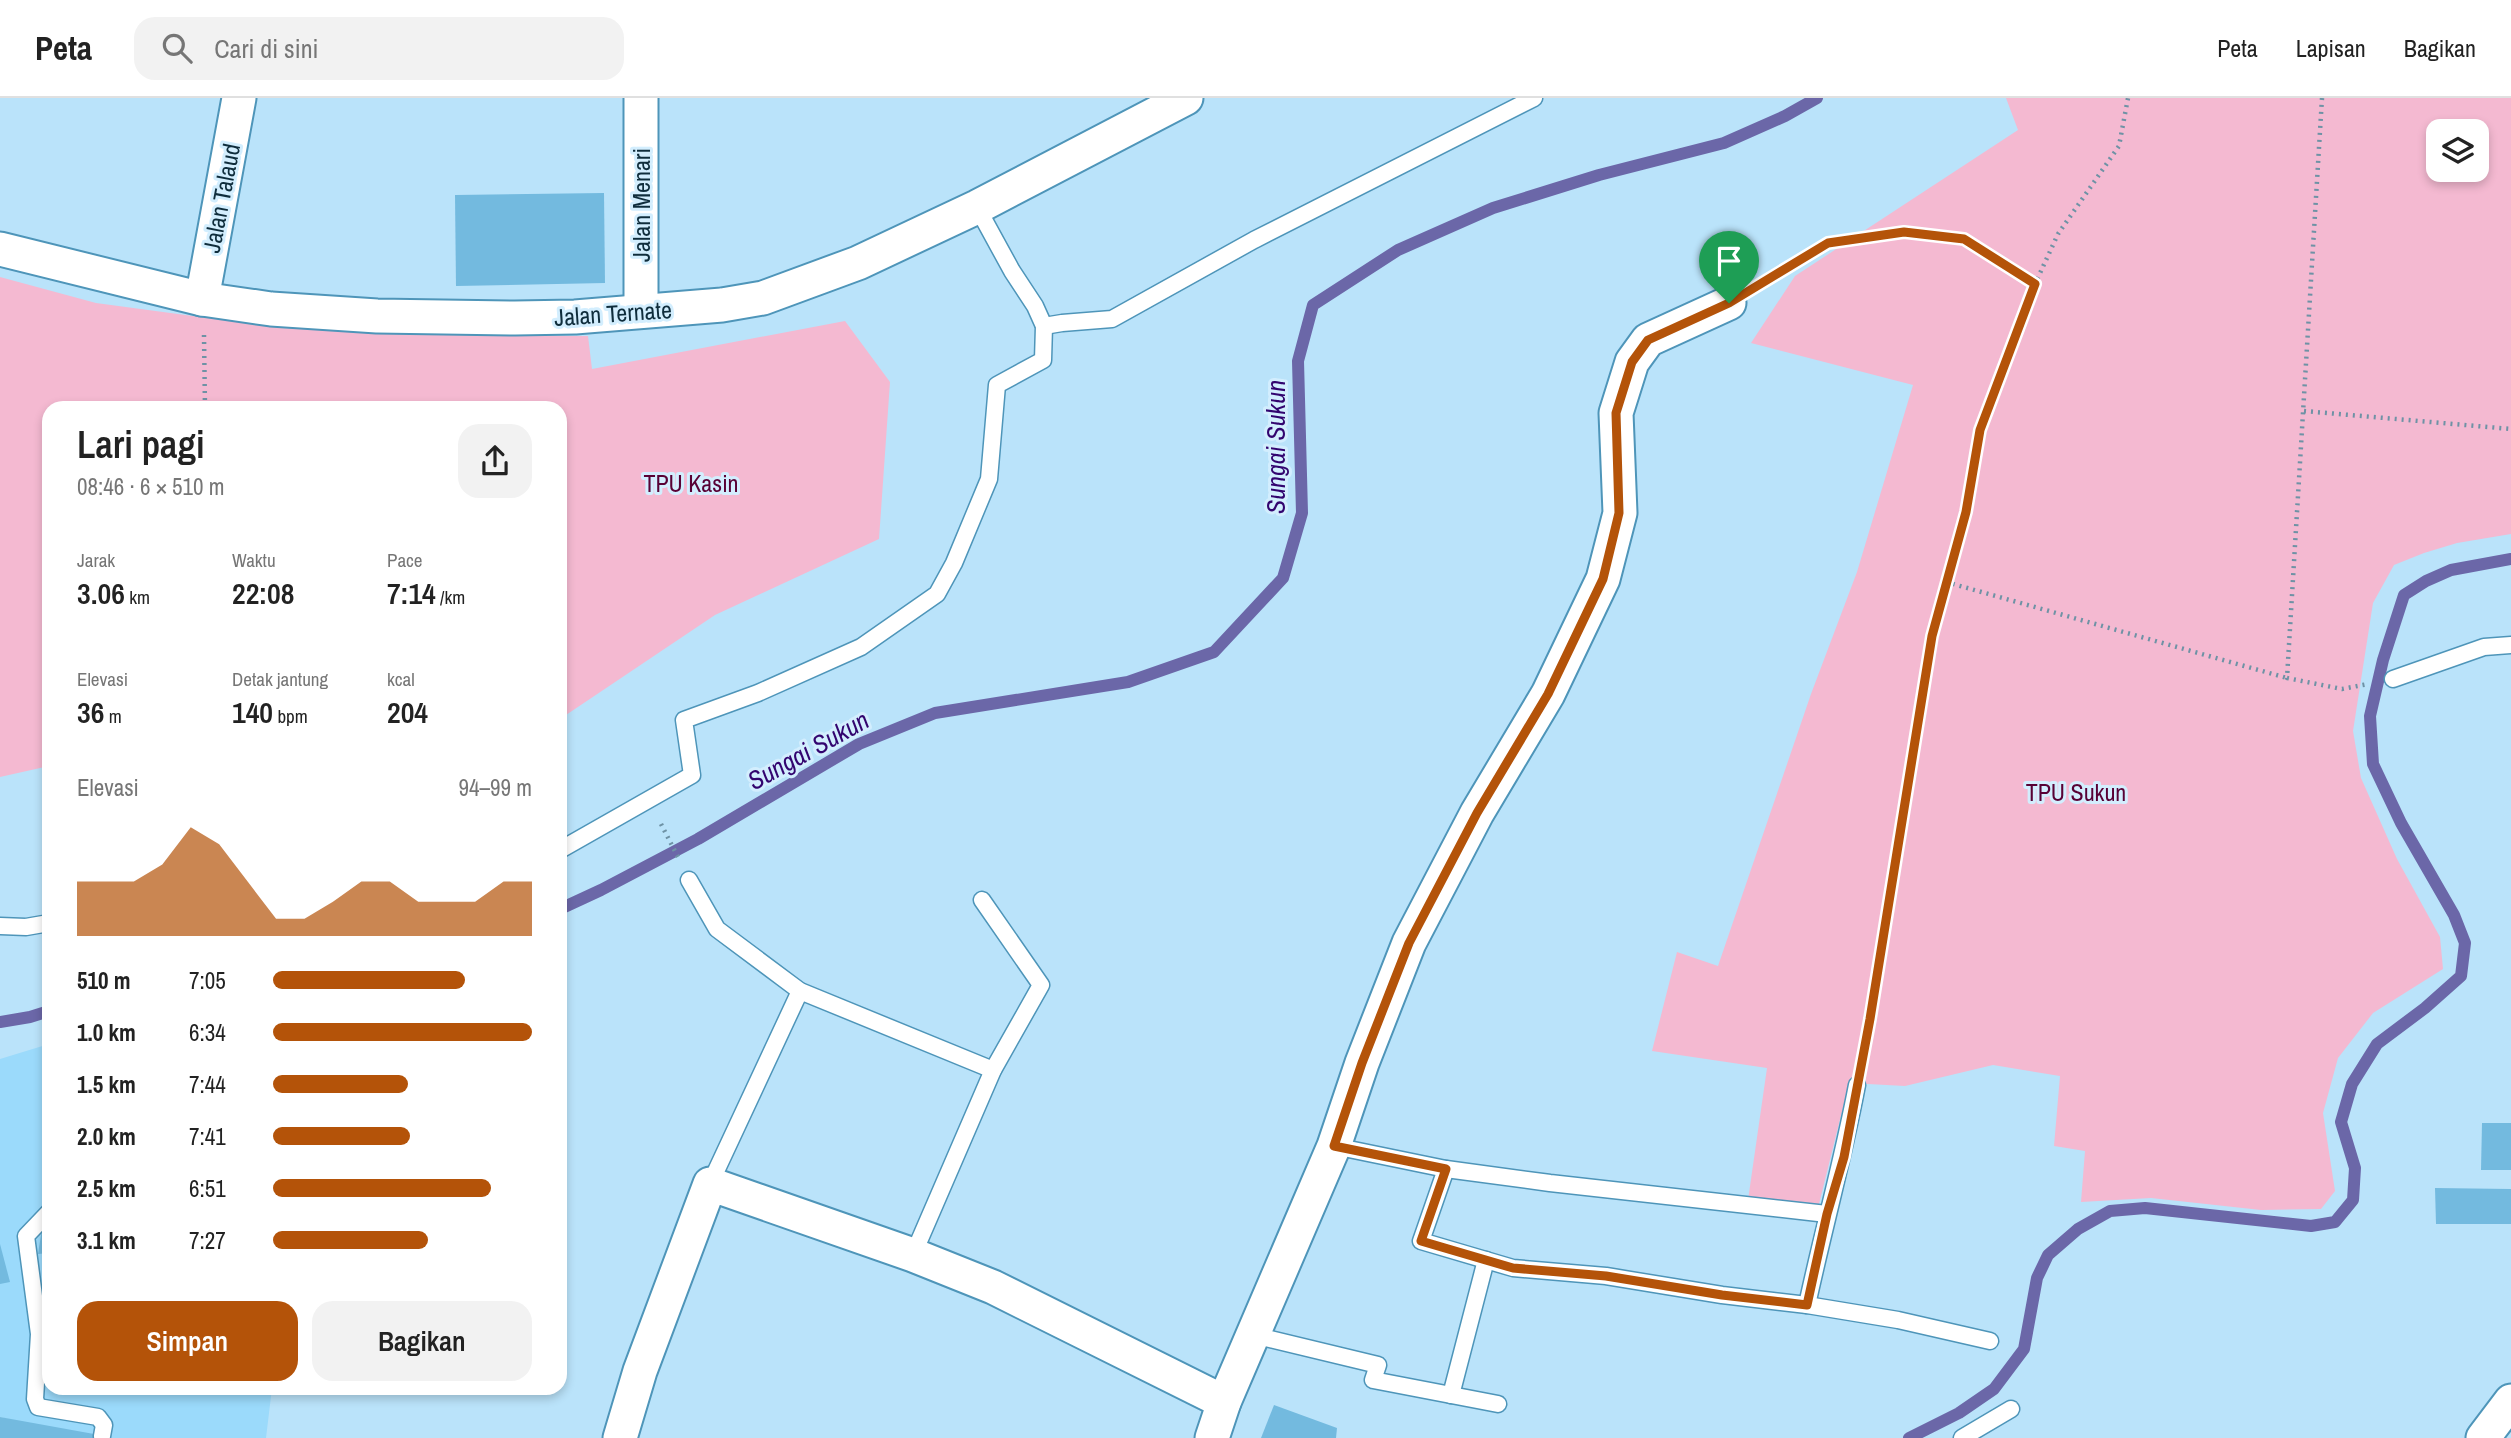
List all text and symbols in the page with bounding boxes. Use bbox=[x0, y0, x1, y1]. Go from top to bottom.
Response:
search box bbox=[134, 17, 624, 80]
text: Peta bbox=[35, 26, 92, 70]
icon: search bbox=[158, 29, 196, 67]
text: Cari di sini bbox=[214, 31, 318, 66]
text: Peta bbox=[2217, 32, 2258, 64]
text: Lapisan bbox=[2296, 32, 2366, 64]
text: Bagikan bbox=[2404, 32, 2476, 64]
map controls bbox=[2426, 119, 2489, 182]
button: layers bbox=[2426, 119, 2489, 182]
street label: Jalan Talaud bbox=[195, 141, 247, 255]
street label: Jalan Menari bbox=[625, 148, 657, 262]
pin bbox=[1699, 231, 1759, 303]
icon: arrive bbox=[1710, 242, 1748, 280]
street label: Jalan Ternate bbox=[553, 293, 673, 333]
water label: Sungai Sukun bbox=[1258, 380, 1293, 514]
text: Lari pagi bbox=[77, 419, 205, 470]
button: share bbox=[458, 424, 532, 498]
park label: TPU Kasin bbox=[643, 467, 739, 499]
text: 08:46 · 6 × 510 m bbox=[77, 471, 224, 502]
text: Jarak bbox=[77, 547, 115, 573]
text: Waktu bbox=[232, 547, 276, 573]
text: Pace bbox=[387, 547, 423, 573]
text: 3.06 bbox=[77, 573, 125, 613]
text: 22:08 bbox=[232, 573, 294, 613]
text: 7:14 bbox=[387, 573, 436, 613]
text: km bbox=[125, 584, 150, 610]
text: /km bbox=[436, 584, 465, 610]
text: Elevasi bbox=[77, 666, 128, 692]
text: Detak jantung bbox=[232, 666, 328, 692]
text: kcal bbox=[387, 666, 415, 692]
text: 36 bbox=[77, 692, 104, 732]
text: 140 bbox=[232, 692, 273, 732]
text: 204 bbox=[387, 692, 428, 732]
water label: Sungai Sukun bbox=[741, 702, 875, 798]
text: m bbox=[104, 703, 122, 729]
text: bpm bbox=[273, 703, 308, 729]
text: Elevasi bbox=[77, 772, 139, 803]
text: 94–99 m bbox=[459, 772, 532, 803]
park label: TPU Sukun bbox=[2026, 776, 2126, 808]
text: 510 m bbox=[77, 965, 130, 996]
text: 7:05 bbox=[189, 965, 226, 996]
text: 1.0 km bbox=[77, 1017, 136, 1048]
text: 6:34 bbox=[189, 1017, 226, 1048]
text: 1.5 km bbox=[77, 1069, 136, 1100]
text: 7:44 bbox=[189, 1069, 226, 1100]
text: 2.0 km bbox=[77, 1121, 136, 1152]
text: 7:41 bbox=[189, 1121, 226, 1152]
text: 2.5 km bbox=[77, 1173, 136, 1204]
text: 6:51 bbox=[189, 1173, 226, 1204]
text: 3.1 km bbox=[77, 1225, 136, 1256]
text: 7:27 bbox=[189, 1225, 226, 1256]
button: Simpan bbox=[77, 1301, 298, 1381]
button: Bagikan bbox=[312, 1301, 532, 1381]

